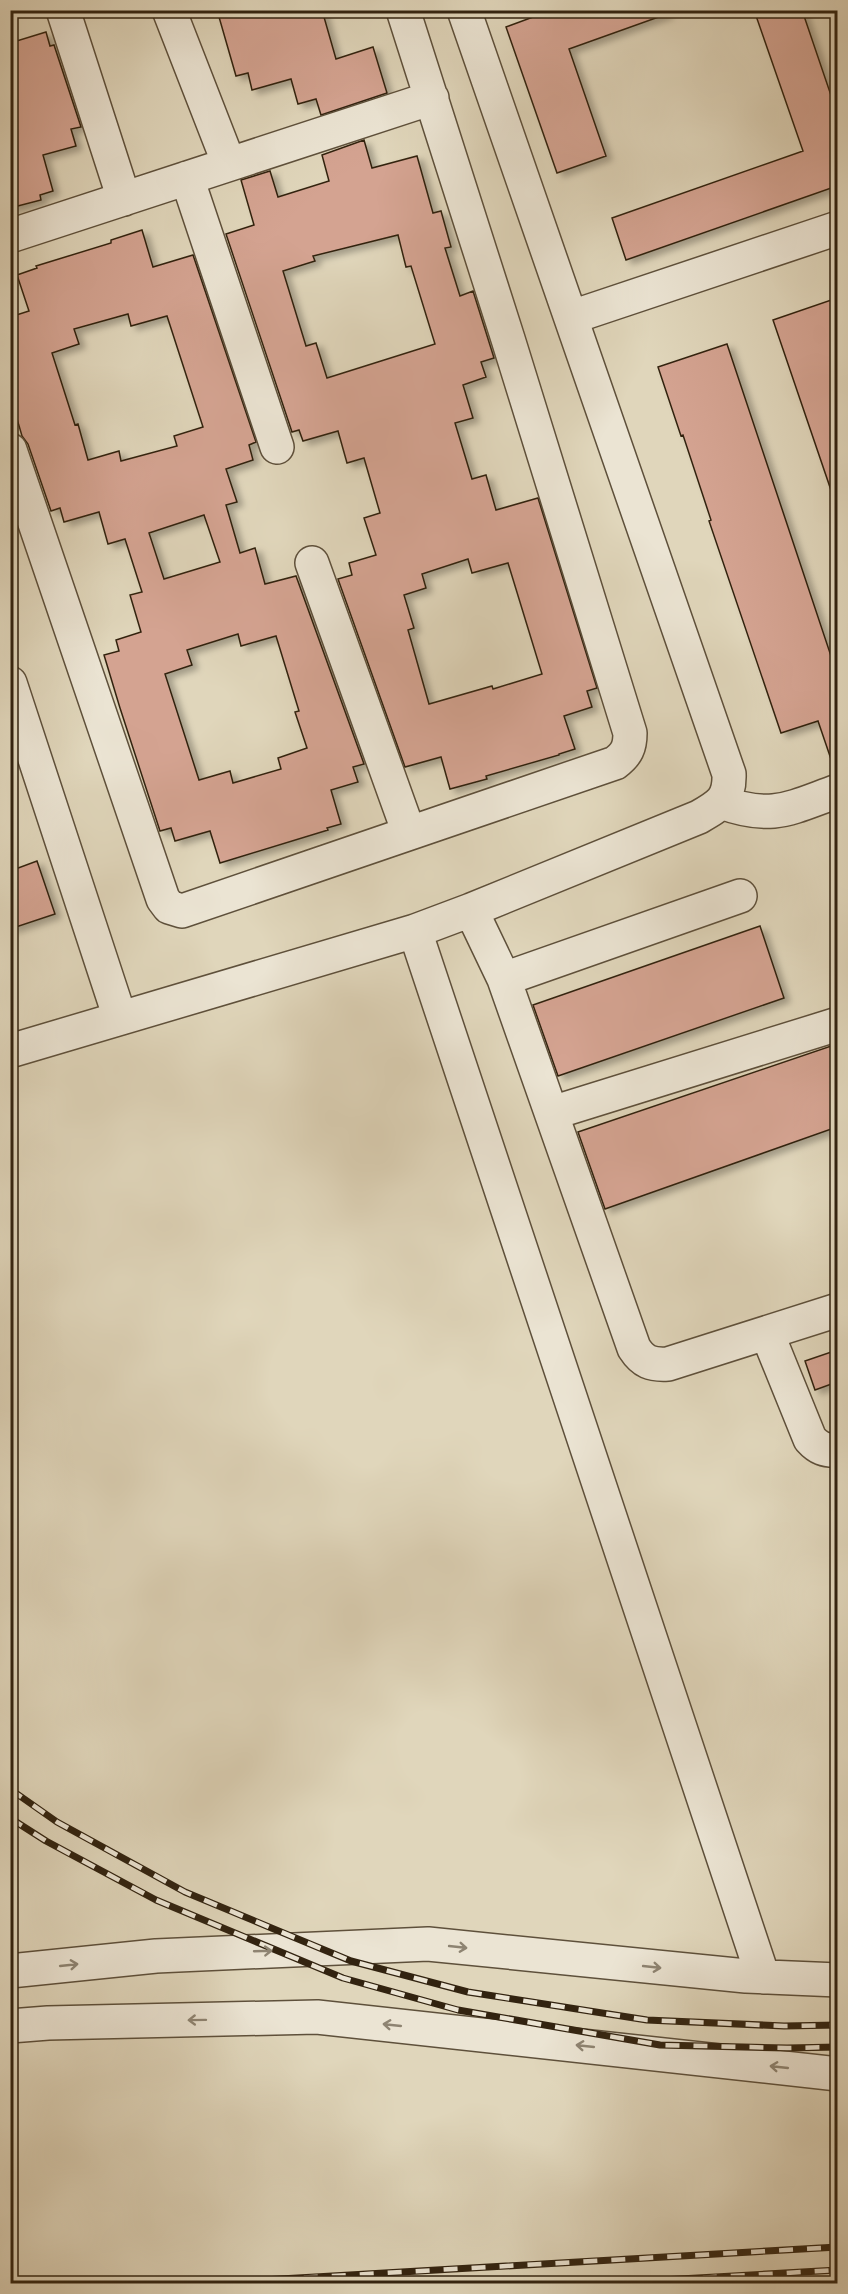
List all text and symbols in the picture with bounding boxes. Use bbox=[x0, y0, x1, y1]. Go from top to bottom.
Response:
one-way arrow bbox=[447, 1942, 467, 1953]
one-way arrow bbox=[253, 1946, 273, 1957]
one-way arrow bbox=[58, 1959, 78, 1970]
one-way arrow bbox=[641, 1961, 661, 1972]
one-way arrow bbox=[188, 2014, 208, 2026]
one-way arrow bbox=[382, 2019, 402, 2030]
one-way arrow bbox=[576, 2040, 596, 2051]
one-way arrow bbox=[770, 2061, 790, 2072]

